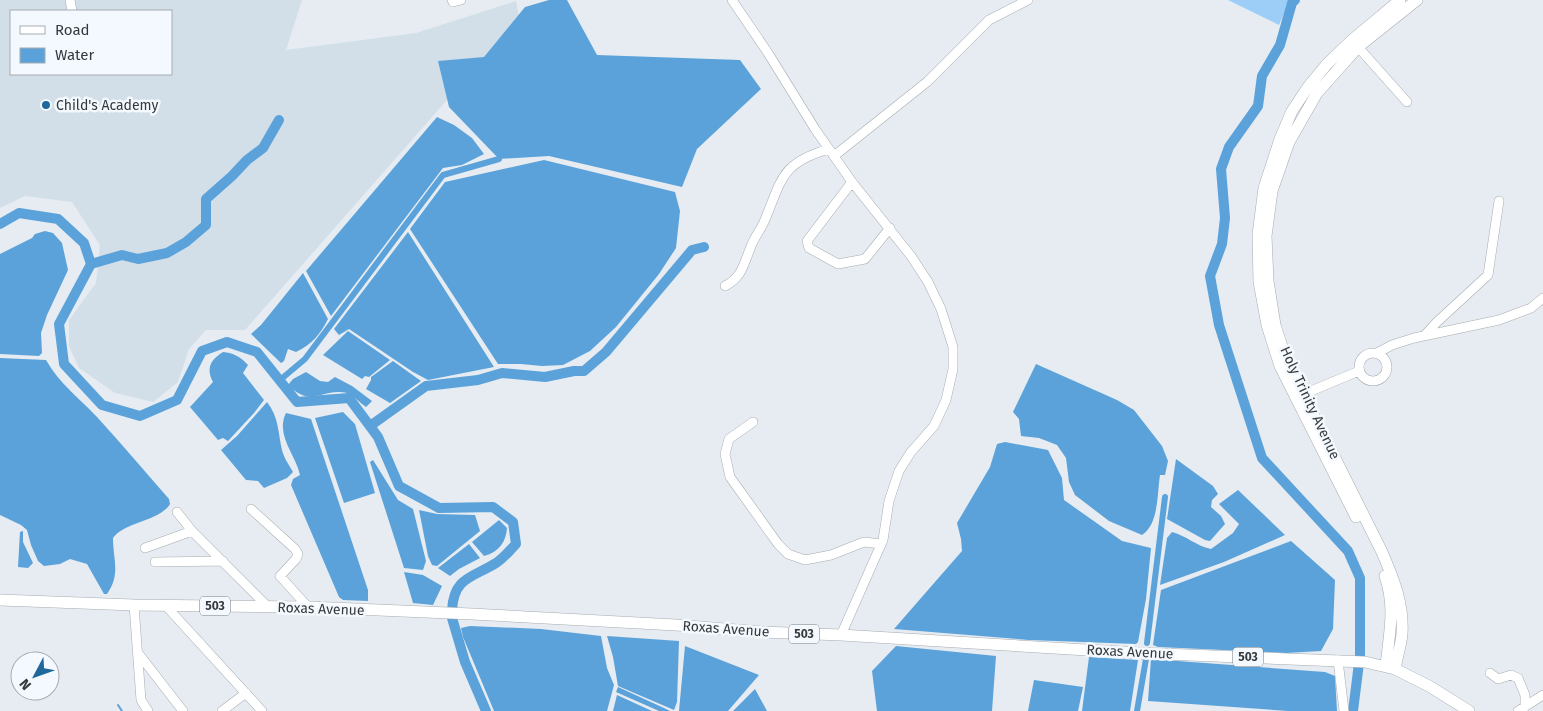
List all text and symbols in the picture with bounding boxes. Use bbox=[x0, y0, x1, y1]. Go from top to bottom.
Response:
legend bbox=[10, 10, 172, 75]
text: Road bbox=[55, 21, 90, 39]
text: Water bbox=[55, 46, 94, 64]
place label: Child's Academy bbox=[56, 97, 159, 114]
marker: Child's Academy bbox=[40, 99, 52, 111]
street label: Holy Trinity Avenue bbox=[1276, 344, 1344, 462]
road number: 503 bbox=[200, 596, 230, 616]
street label: Roxas Avenue bbox=[277, 599, 365, 619]
street label: Roxas Avenue bbox=[682, 617, 770, 641]
road number: 503 bbox=[789, 624, 819, 644]
street label: Roxas Avenue bbox=[1086, 641, 1174, 663]
road number: 503 bbox=[1233, 648, 1263, 666]
north arrow bbox=[10, 651, 60, 701]
text: N bbox=[16, 675, 35, 693]

